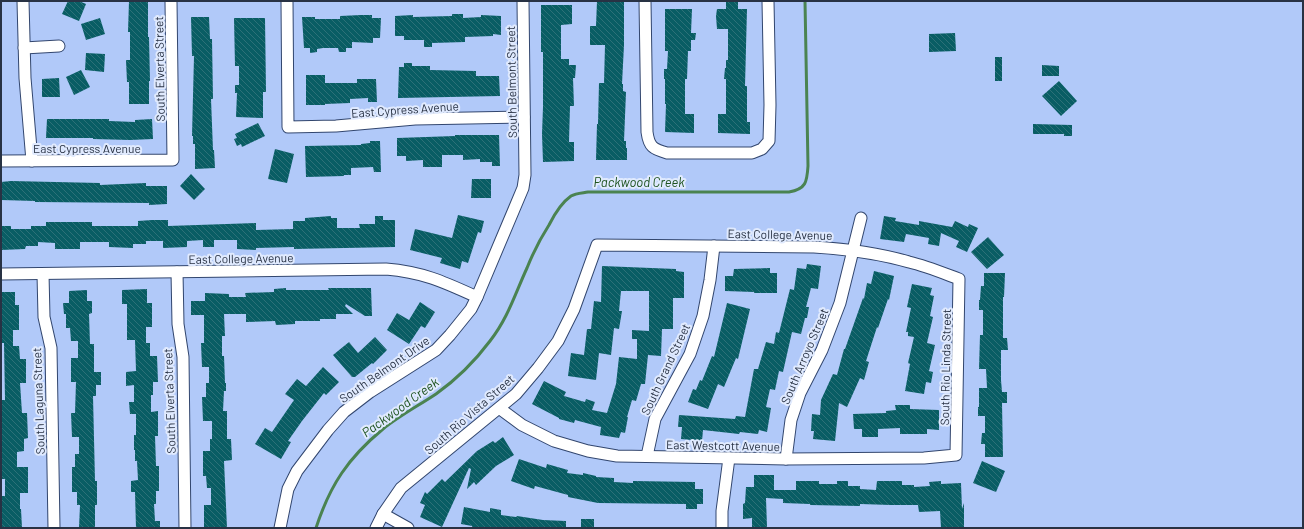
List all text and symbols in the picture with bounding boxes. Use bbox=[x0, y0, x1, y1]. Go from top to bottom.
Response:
street label: South Elverta Street bbox=[151, 16, 167, 122]
street label: South Belmont Street bbox=[503, 26, 519, 138]
street label: East Cypress Avenue bbox=[351, 98, 459, 120]
street label: East Cypress Avenue bbox=[33, 141, 141, 155]
water label: Packwood Creek bbox=[593, 174, 685, 190]
street label: East College Avenue bbox=[727, 226, 833, 242]
street label: East College Avenue bbox=[188, 250, 294, 266]
street label: South Arroyo Street bbox=[778, 306, 830, 406]
street label: South Rio Linda Street bbox=[937, 309, 953, 425]
street label: South Grand Street bbox=[638, 321, 692, 417]
street label: South Belmont Drive bbox=[336, 333, 432, 405]
street label: South Laguna Street bbox=[29, 347, 47, 455]
street label: South Elverta Street bbox=[160, 348, 178, 454]
street label: South Rio Vista Street bbox=[421, 371, 517, 457]
water label: Packwood Creek bbox=[358, 373, 442, 440]
street label: East Westcott Avenue bbox=[666, 437, 780, 453]

